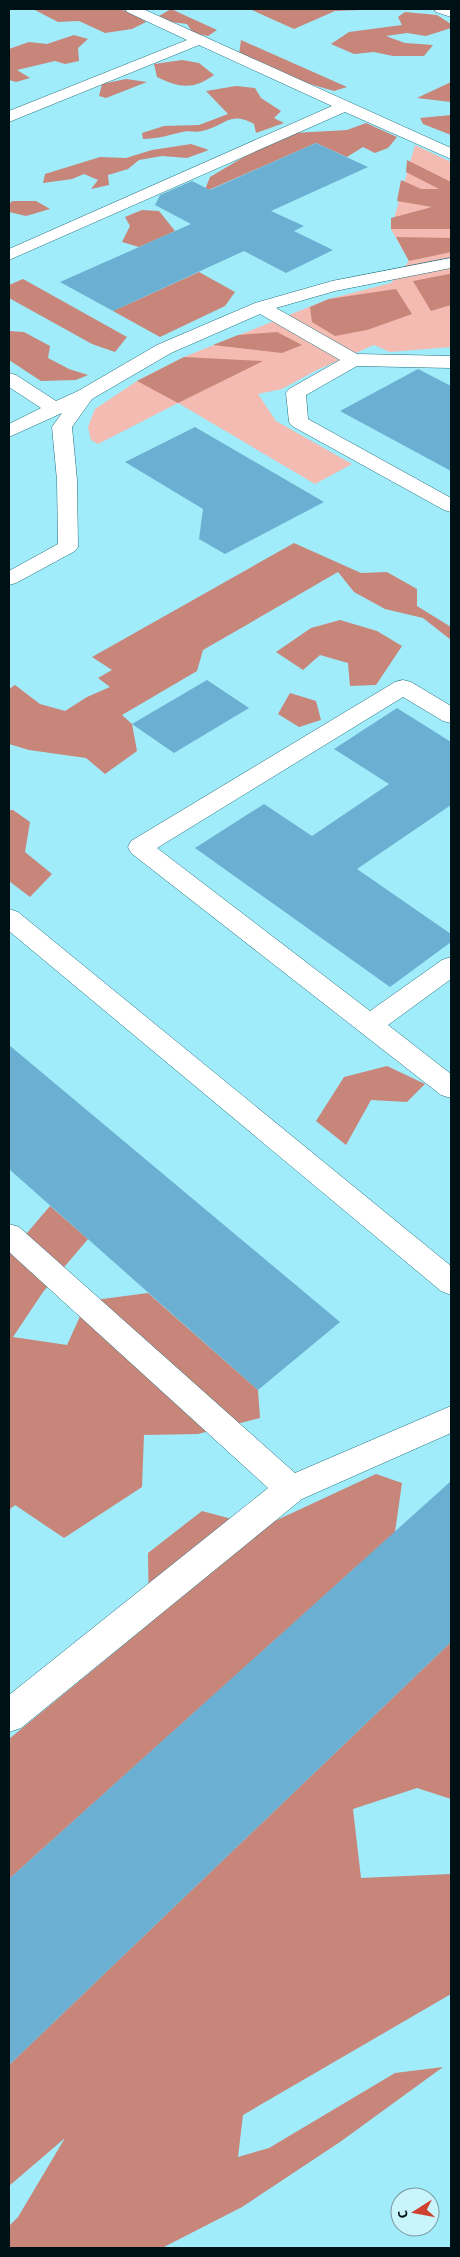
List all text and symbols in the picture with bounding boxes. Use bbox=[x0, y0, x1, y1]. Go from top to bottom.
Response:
north arrow bbox=[390, 2187, 440, 2237]
text: С bbox=[396, 2209, 411, 2219]

